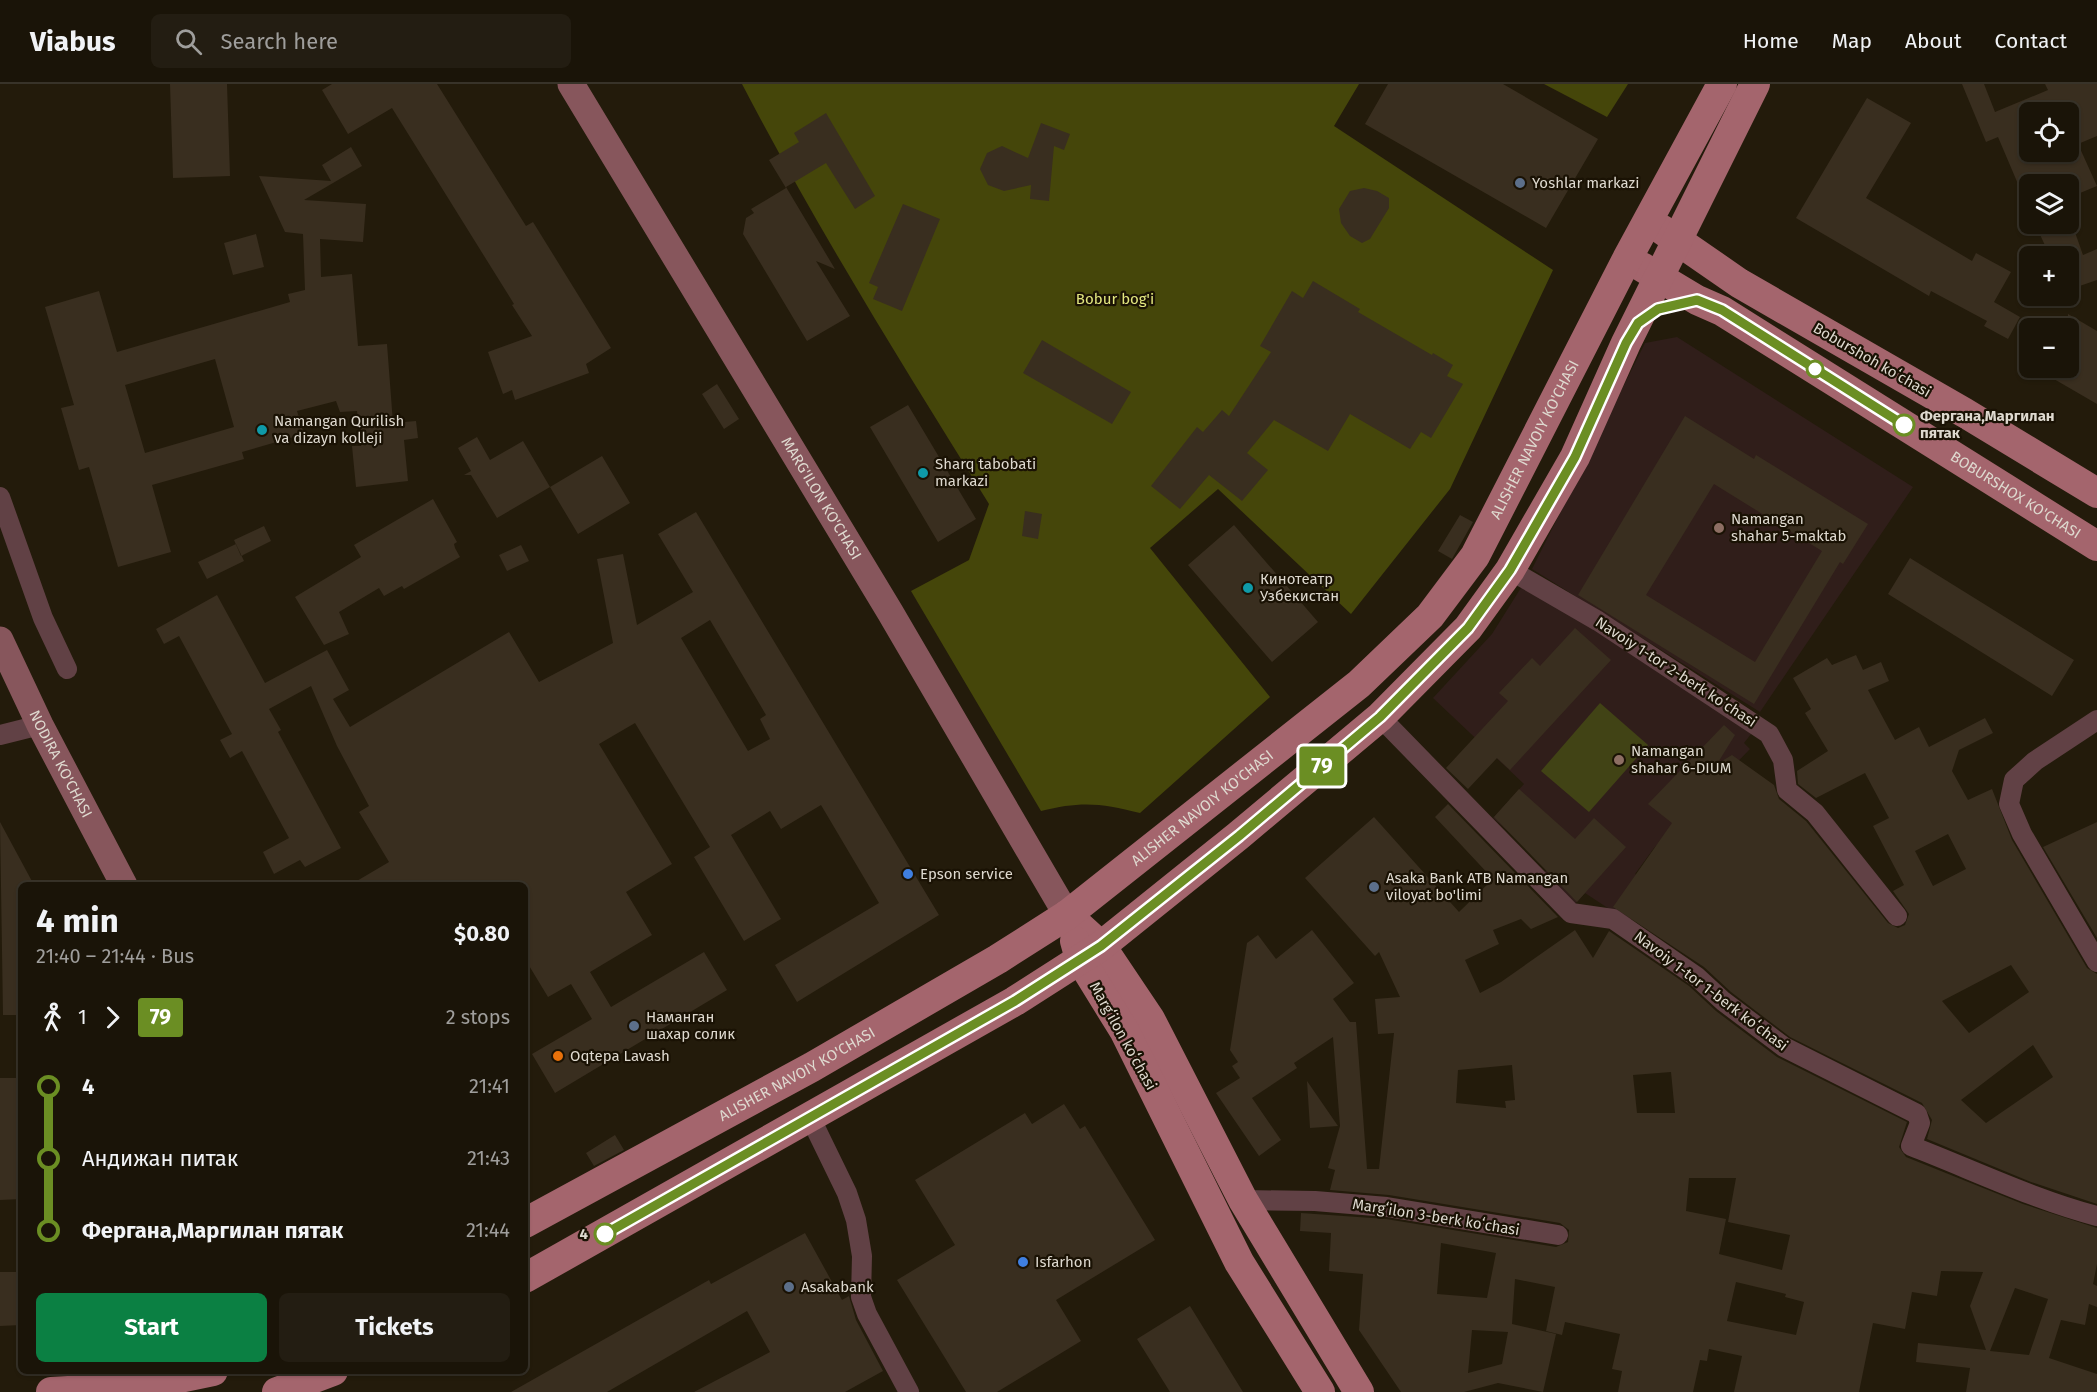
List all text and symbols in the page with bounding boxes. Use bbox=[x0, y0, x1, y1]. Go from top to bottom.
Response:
search box bbox=[151, 14, 571, 68]
text: Viabus bbox=[30, 25, 115, 58]
icon: search bbox=[172, 25, 205, 58]
text: Search here bbox=[220, 28, 338, 55]
text: Home bbox=[1743, 28, 1799, 54]
text: Map bbox=[1832, 28, 1872, 54]
text: About bbox=[1905, 28, 1962, 54]
text: Contact bbox=[1995, 28, 2067, 54]
map controls bbox=[2019, 102, 2079, 378]
button: locate bbox=[2019, 102, 2079, 162]
place label: Yoshlar markazi bbox=[1532, 174, 1639, 192]
button: layers bbox=[2019, 174, 2079, 234]
marker: Yoshlar markazi bbox=[1513, 176, 1527, 190]
button: + bbox=[2019, 246, 2079, 306]
park label: Bobur bog'i bbox=[1076, 290, 1154, 308]
button: − bbox=[2019, 318, 2079, 378]
street label: Boburshoh koʻchasi bbox=[1810, 319, 1934, 401]
street label: ALISHER NAVOIY KO'CHASI bbox=[1486, 357, 1583, 522]
unlabelled marker bbox=[1806, 360, 1824, 378]
place label: Фергана,Маргилан пятак bbox=[1920, 407, 2055, 442]
place label: Namangan Qurilish va dizayn kolleji bbox=[274, 412, 404, 447]
marker: Фергана,Маргилан пятак bbox=[1893, 414, 1915, 436]
marker: Namangan Qurilish va dizayn kolleji bbox=[255, 423, 269, 437]
street label: MARG'ILON KO'CHASI bbox=[777, 434, 865, 563]
street label: BOBURSHOX KO'CHASI bbox=[1947, 447, 2084, 543]
place label: Sharq tabobati markazi bbox=[935, 455, 1036, 490]
marker: Sharq tabobati markazi bbox=[916, 466, 930, 480]
place label: Namangan shahar 5-maktab bbox=[1731, 510, 1846, 545]
marker: Namangan shahar 5-maktab bbox=[1712, 521, 1726, 535]
place label: Кинотеатр Узбекистан bbox=[1260, 570, 1339, 605]
marker: Кинотеатр Узбекистан bbox=[1241, 581, 1255, 595]
street label: Navoiy 1-tor 2-berk koʻchasi bbox=[1592, 613, 1760, 731]
street label: NODIRA KO'CHASI bbox=[25, 707, 96, 821]
place label: Namangan shahar 6-DIUM bbox=[1631, 742, 1731, 777]
street label: ALISHER NAVOIY KO'CHASI bbox=[1128, 746, 1277, 870]
line badge: 79 bbox=[1295, 746, 1349, 786]
text: 79 bbox=[1311, 753, 1333, 779]
marker: Namangan shahar 6-DIUM bbox=[1612, 753, 1626, 767]
place label: Epson service bbox=[920, 865, 1013, 883]
marker: Epson service bbox=[901, 867, 915, 881]
place label: Asaka Bank ATB Namangan viloyat bo'limi bbox=[1386, 869, 1568, 904]
marker: Asaka Bank ATB Namangan viloyat bo'limi bbox=[1367, 880, 1381, 894]
text: 4 min bbox=[36, 901, 119, 941]
text: $0.80 bbox=[454, 920, 510, 947]
street label: Navoiy 1-tor 1-berk koʻchasi bbox=[1631, 927, 1791, 1055]
text: 21:40 – 21:44 · Bus bbox=[36, 944, 194, 968]
street label: Margʻilon koʻchasi bbox=[1086, 979, 1160, 1093]
icon: walk bbox=[36, 1001, 69, 1034]
icon: forward bbox=[96, 1001, 129, 1034]
text: 79 bbox=[150, 1004, 171, 1030]
text: 1 bbox=[78, 1005, 87, 1029]
text: 2 stops bbox=[446, 1005, 510, 1029]
place label: Наманган шахар солик bbox=[646, 1008, 735, 1043]
marker: Наманган шахар солик bbox=[627, 1019, 641, 1033]
street label: ALISHER NAVOIY KO'CHASI bbox=[716, 1023, 878, 1125]
place label: Oqtepa Lavash bbox=[570, 1047, 670, 1065]
marker: Oqtepa Lavash bbox=[551, 1049, 565, 1063]
text: 4 bbox=[82, 1073, 94, 1100]
text: 21:41 bbox=[469, 1074, 510, 1098]
text: Андижан питак bbox=[82, 1145, 238, 1172]
text: 21:43 bbox=[467, 1146, 510, 1170]
street label: Margʻilon 3-berk koʻchasi bbox=[1351, 1195, 1521, 1239]
text: Фергана,Маргилан пятак bbox=[82, 1217, 343, 1244]
text: 21:44 bbox=[466, 1218, 510, 1242]
marker: 4 bbox=[594, 1223, 616, 1245]
place label: 4 bbox=[580, 1225, 589, 1243]
place label: Isfarhon bbox=[1035, 1253, 1091, 1271]
marker: Isfarhon bbox=[1016, 1255, 1030, 1269]
place label: Asakabank bbox=[801, 1278, 874, 1296]
marker: Asakabank bbox=[782, 1280, 796, 1294]
button: Start bbox=[36, 1293, 267, 1362]
button: Tickets bbox=[279, 1293, 510, 1362]

